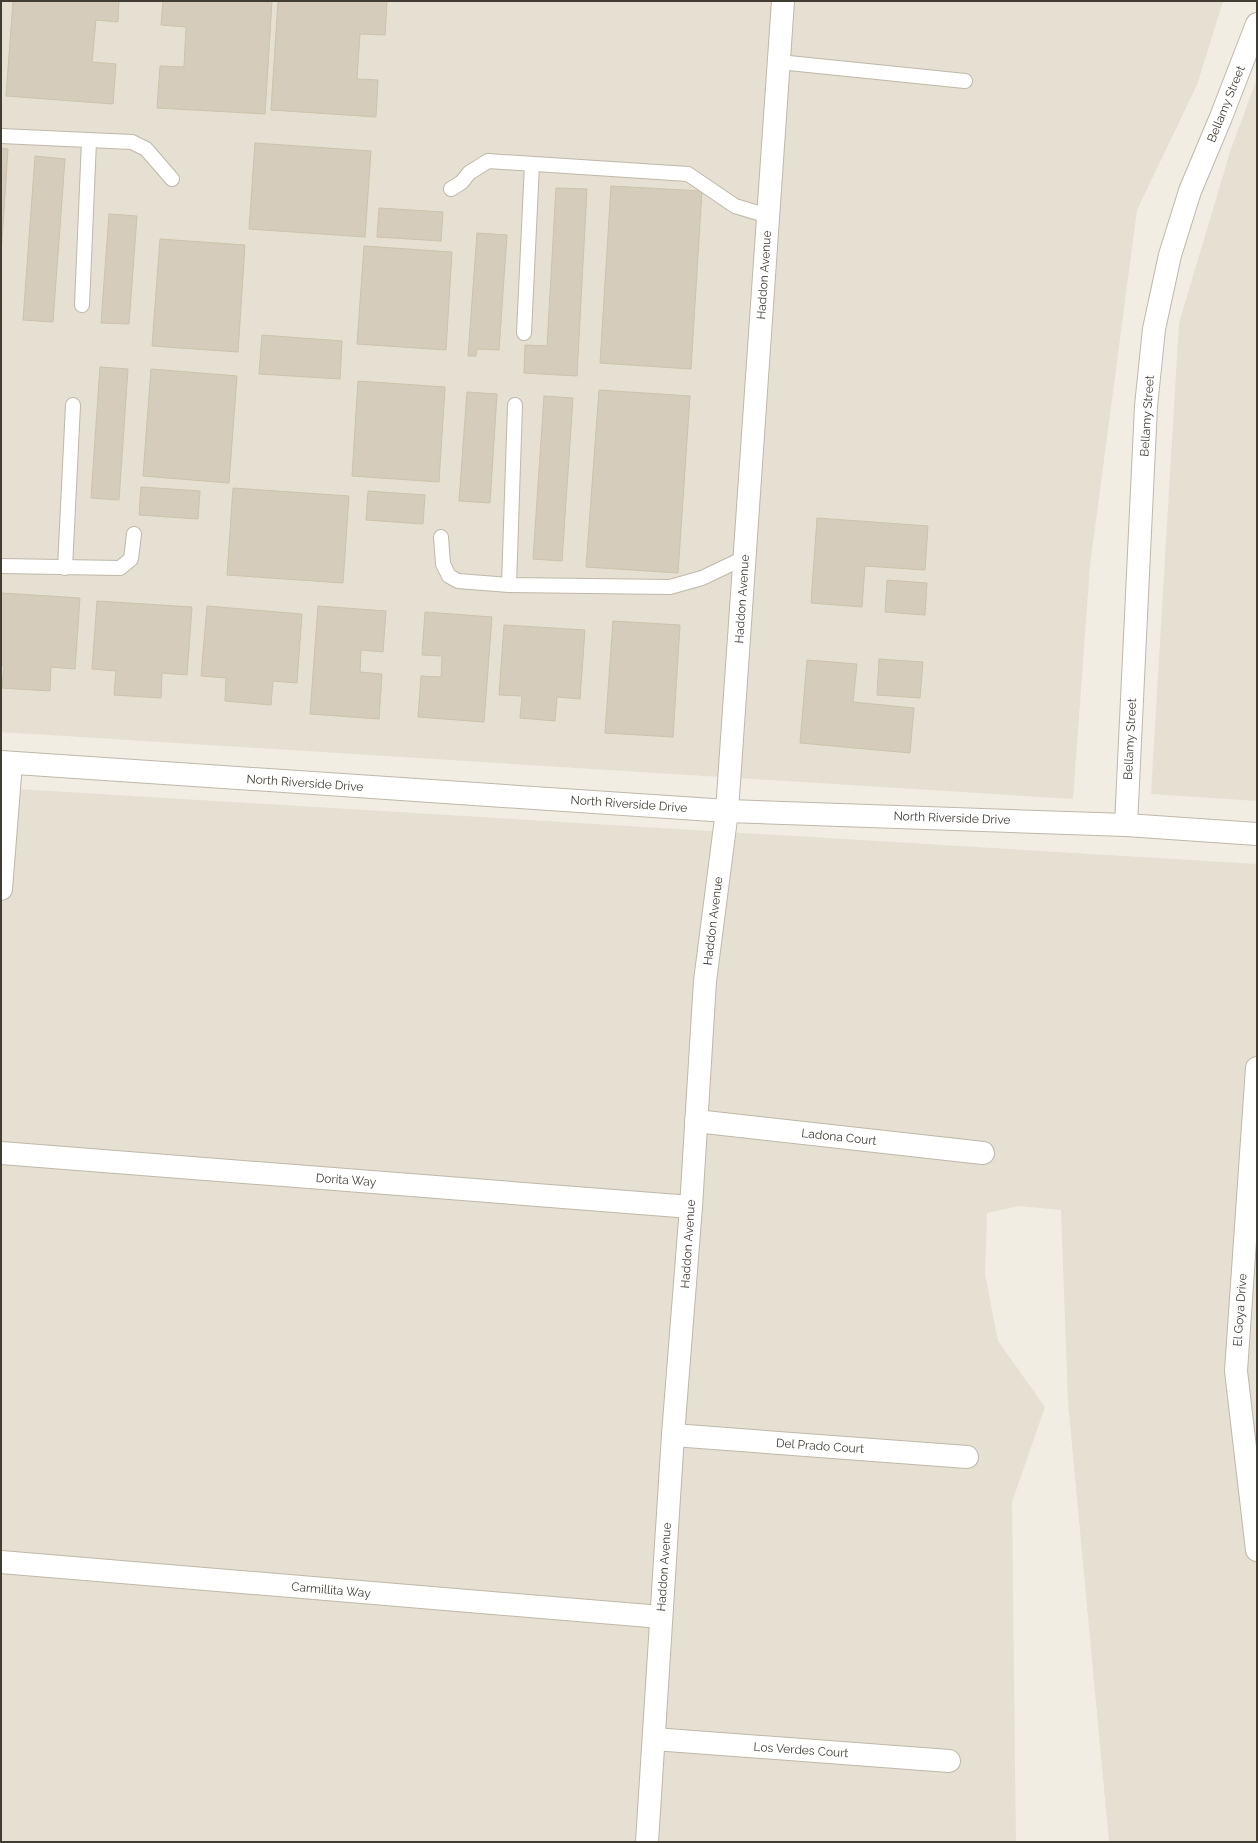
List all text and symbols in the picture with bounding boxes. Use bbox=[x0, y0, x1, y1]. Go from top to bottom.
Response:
street label: Bellamy Street bbox=[1204, 64, 1248, 144]
street label: Haddon Avenue bbox=[754, 230, 774, 320]
street label: Bellamy Street bbox=[1137, 375, 1157, 457]
street label: Haddon Avenue bbox=[732, 554, 752, 644]
street label: Bellamy Street bbox=[1121, 698, 1139, 780]
street label: North Riverside Drive bbox=[246, 772, 364, 794]
street label: North Riverside Drive bbox=[570, 793, 688, 815]
street label: North Riverside Drive bbox=[893, 809, 1011, 827]
street label: Haddon Avenue bbox=[701, 876, 725, 966]
street label: Ladona Court bbox=[801, 1126, 877, 1148]
street label: Dorita Way bbox=[315, 1171, 377, 1189]
street label: Haddon Avenue bbox=[678, 1199, 698, 1289]
street label: El Goya Drive bbox=[1230, 1273, 1250, 1347]
street label: Del Prado Court bbox=[776, 1436, 864, 1456]
street label: Haddon Avenue bbox=[654, 1522, 674, 1612]
street label: Carmillita Way bbox=[291, 1580, 372, 1600]
street label: Los Verdes Court bbox=[753, 1740, 849, 1760]

